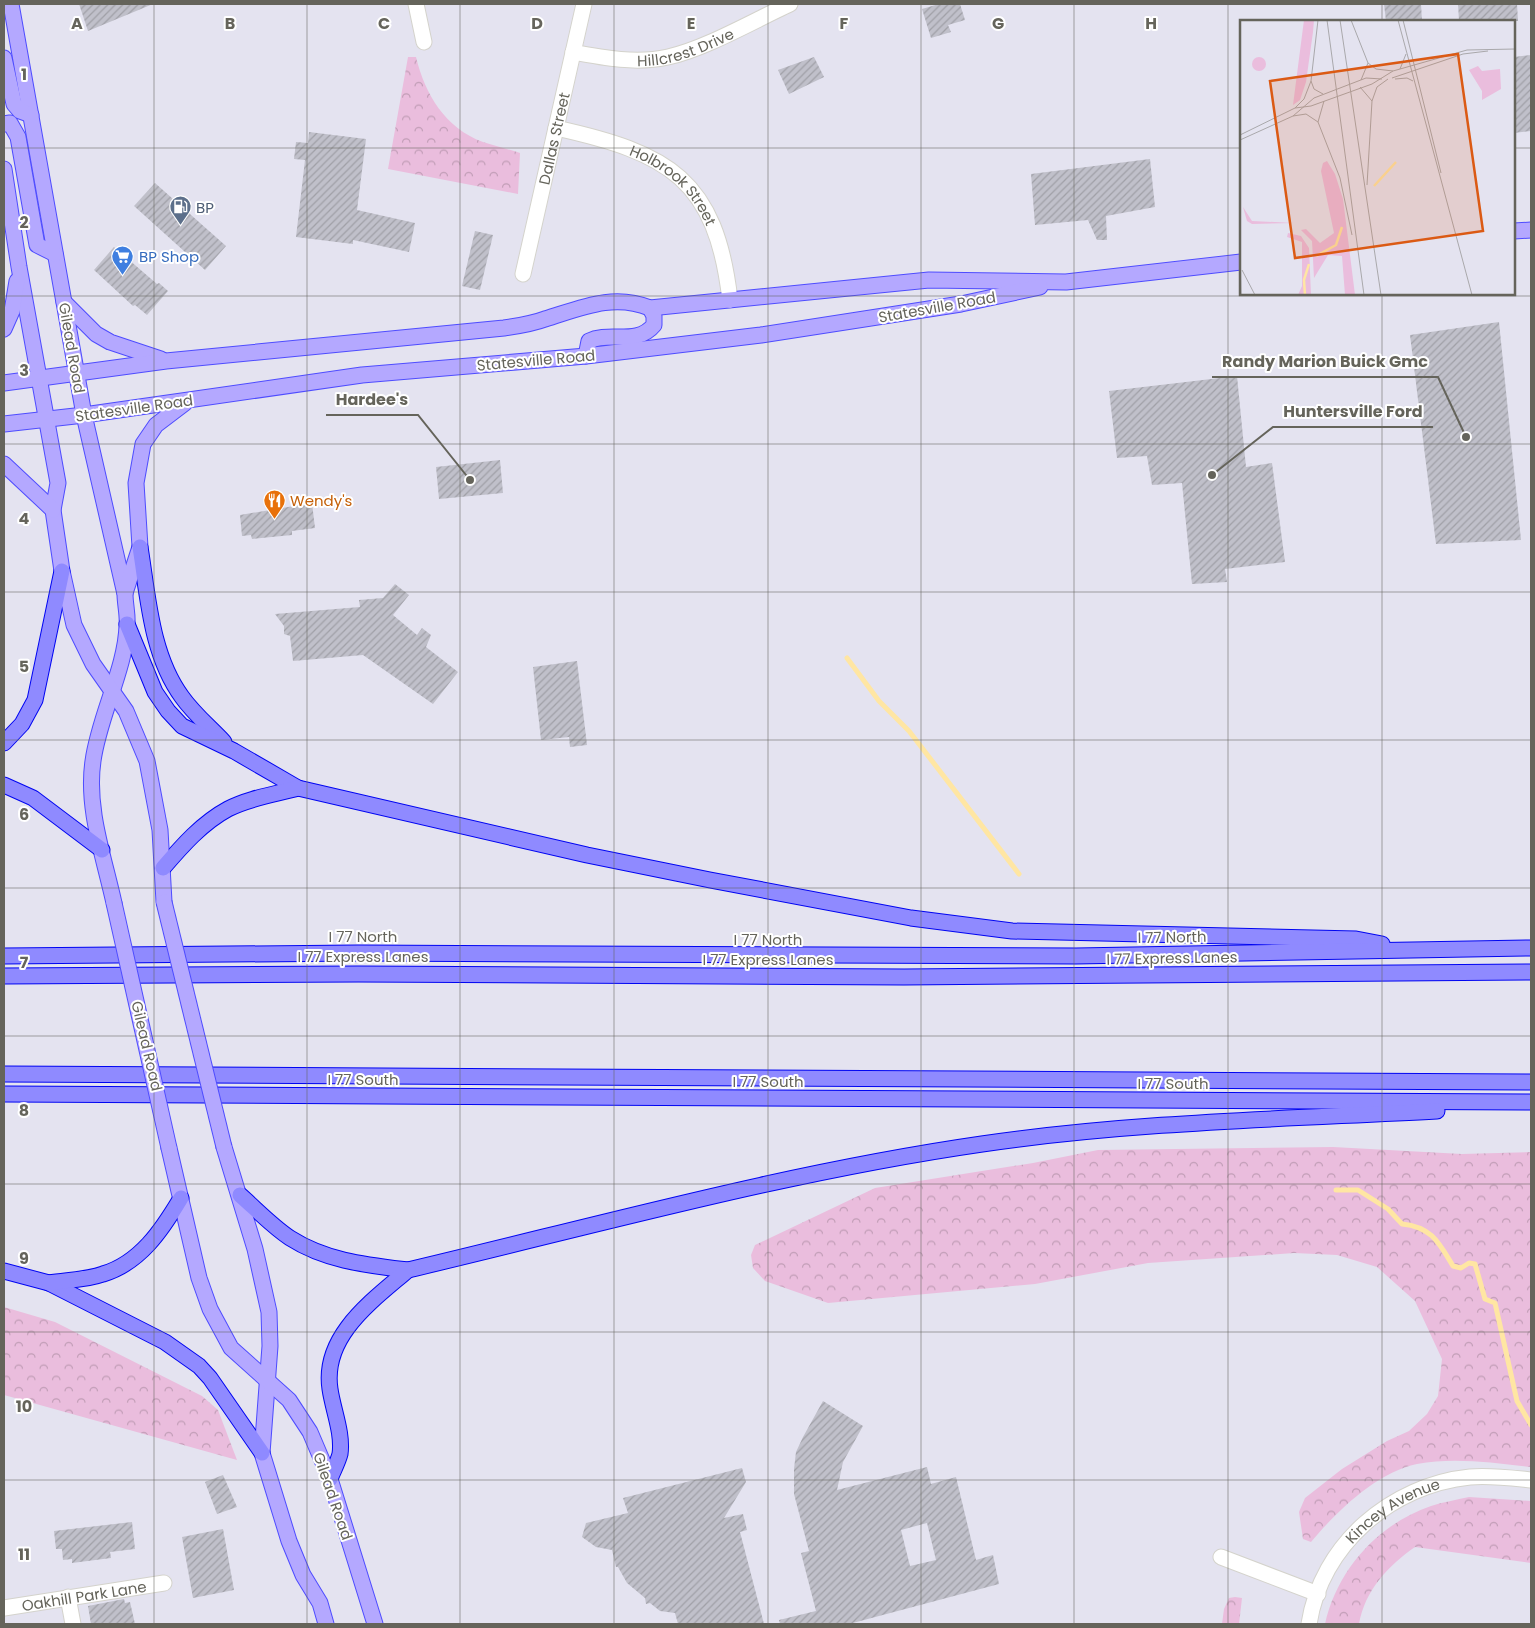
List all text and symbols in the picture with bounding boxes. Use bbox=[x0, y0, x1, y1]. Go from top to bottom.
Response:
text: A bbox=[71, 12, 83, 35]
text: B bbox=[225, 12, 235, 35]
text: C bbox=[378, 12, 390, 35]
text: D bbox=[531, 12, 543, 35]
text: E bbox=[687, 12, 695, 35]
text: F bbox=[840, 12, 849, 35]
text: G bbox=[992, 12, 1004, 35]
text: H bbox=[1145, 12, 1157, 35]
inset map bbox=[1240, 20, 1515, 295]
street label: Hillcrest Drive bbox=[637, 23, 737, 71]
text: 1 bbox=[21, 63, 27, 86]
street label: Dallas Street bbox=[533, 90, 574, 187]
street label: Holbrook Street bbox=[627, 139, 722, 229]
fuel station icon: BP bbox=[168, 195, 192, 226]
place label: BP bbox=[196, 197, 214, 218]
text: 2 bbox=[19, 211, 29, 234]
supermarket icon: BP Shop bbox=[111, 244, 135, 275]
place label: BP Shop bbox=[139, 246, 199, 267]
street label: Statesville Road bbox=[877, 286, 997, 328]
street label: Gilead Road bbox=[54, 301, 90, 395]
street label: Statesville Road bbox=[476, 344, 596, 376]
callout: Randy Marion Buick Gmc bbox=[1212, 346, 1438, 377]
text: Randy Marion Buick Gmc bbox=[1222, 350, 1428, 373]
text: 3 bbox=[19, 359, 29, 382]
callout: Hardee's bbox=[326, 384, 418, 415]
text: Hardee's bbox=[336, 388, 408, 411]
street label: Statesville Road bbox=[74, 389, 194, 427]
callout: Huntersville Ford bbox=[1273, 396, 1433, 427]
text: Huntersville Ford bbox=[1283, 400, 1423, 423]
restaurant icon: Wendy's bbox=[262, 488, 286, 519]
place label: Wendy's bbox=[290, 490, 353, 511]
text: 4 bbox=[19, 507, 30, 530]
text: 5 bbox=[19, 655, 29, 678]
text: 6 bbox=[19, 803, 29, 826]
street label: I 77 North bbox=[329, 926, 397, 947]
street label: I 77 North bbox=[1137, 926, 1207, 948]
street label: I 77 North bbox=[734, 929, 802, 950]
street label: I 77 Express Lanes bbox=[297, 946, 429, 967]
street label: I 77 Express Lanes bbox=[1106, 946, 1238, 970]
street label: I 77 Express Lanes bbox=[702, 949, 834, 970]
text: 7 bbox=[20, 951, 29, 974]
street label: Gilead Road bbox=[126, 999, 168, 1093]
street label: I 77 South bbox=[327, 1069, 399, 1090]
street label: I 77 South bbox=[732, 1071, 804, 1092]
street label: I 77 South bbox=[1137, 1073, 1209, 1094]
text: 8 bbox=[19, 1099, 29, 1122]
text: 9 bbox=[19, 1247, 29, 1270]
text: 10 bbox=[16, 1395, 32, 1418]
street label: Gilead Road bbox=[308, 1449, 358, 1543]
street label: Kincey Avenue bbox=[1340, 1473, 1442, 1548]
text: 11 bbox=[18, 1543, 30, 1566]
street label: Oakhill Park Lane bbox=[20, 1575, 148, 1616]

